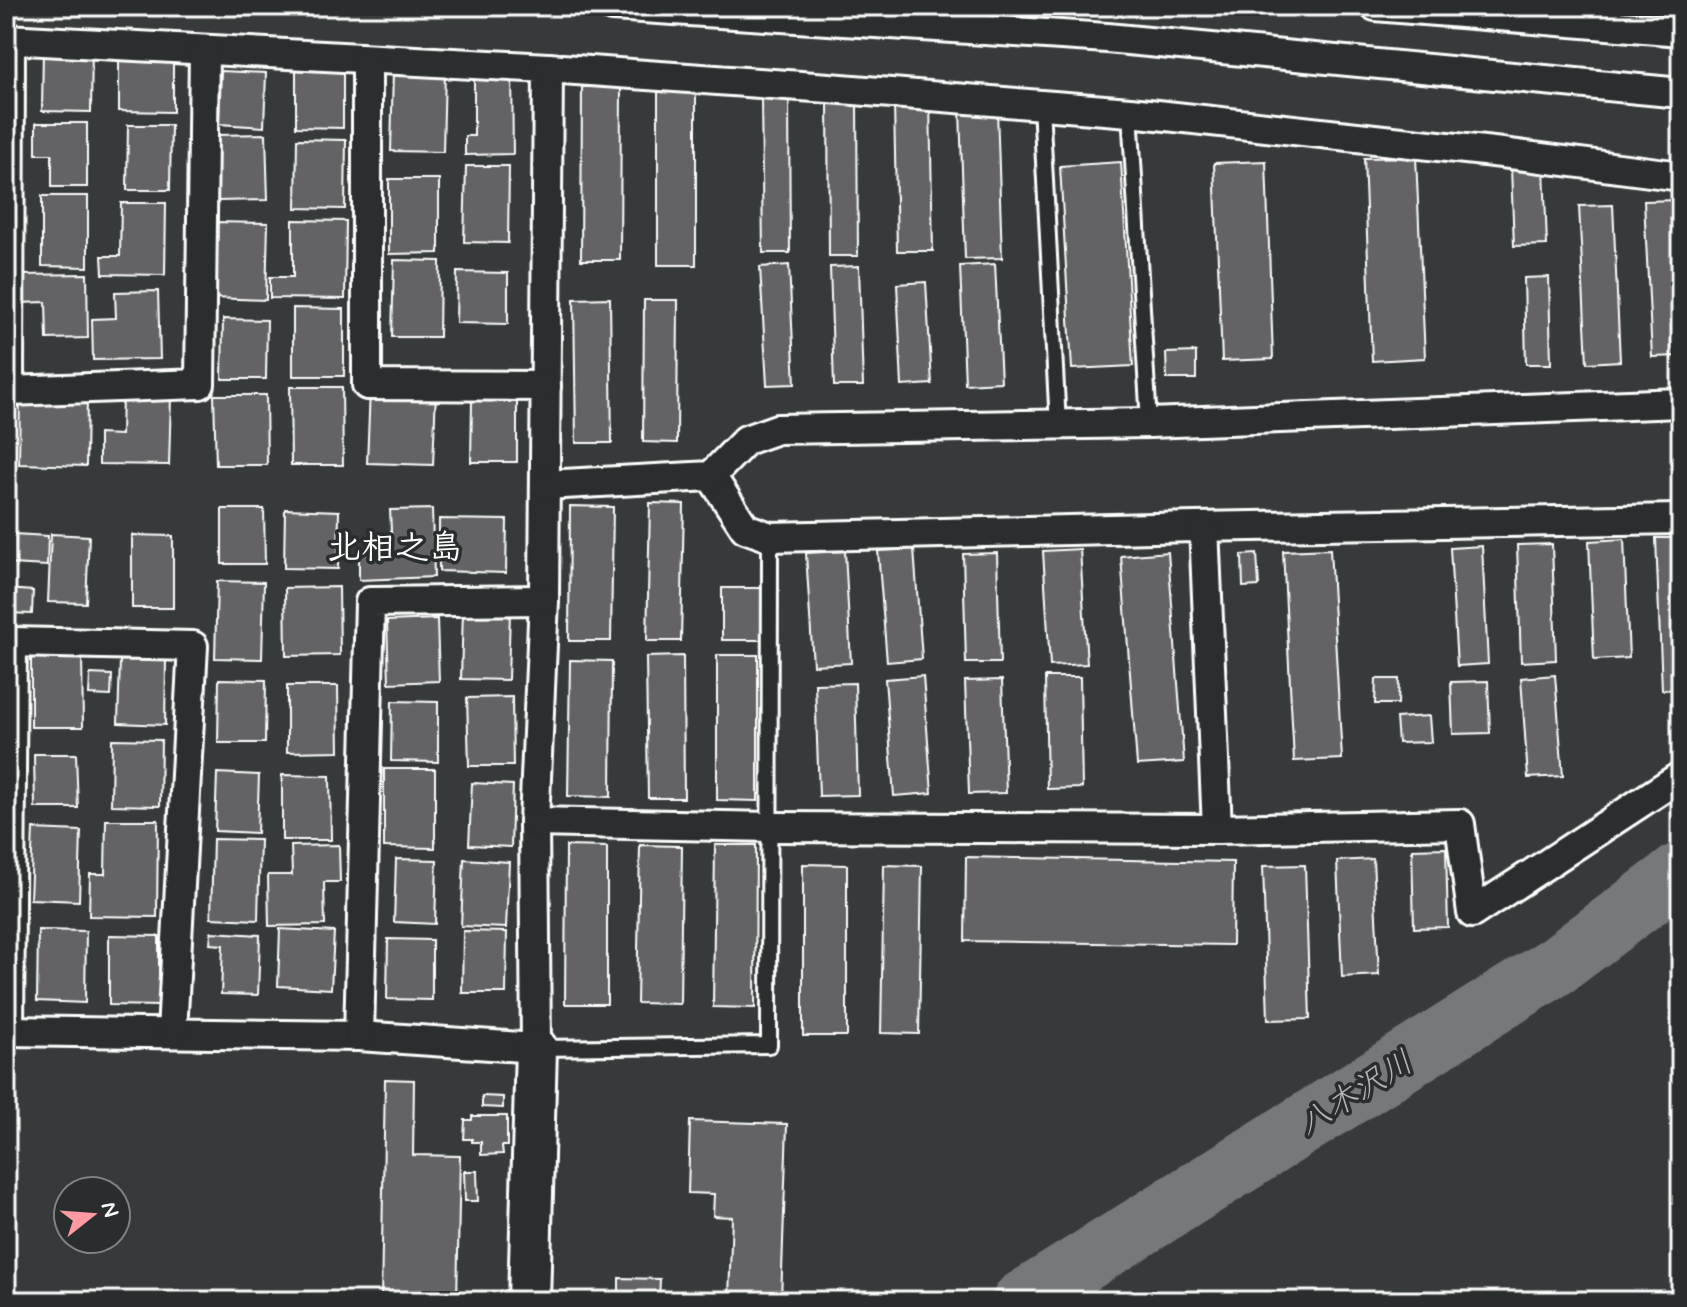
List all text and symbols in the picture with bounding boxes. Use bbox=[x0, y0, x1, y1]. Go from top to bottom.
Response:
district label: 北相之島 bbox=[327, 526, 463, 571]
water label: 八木沢川 bbox=[1291, 1042, 1421, 1145]
north arrow bbox=[52, 1175, 132, 1255]
text: N bbox=[94, 1199, 125, 1221]

